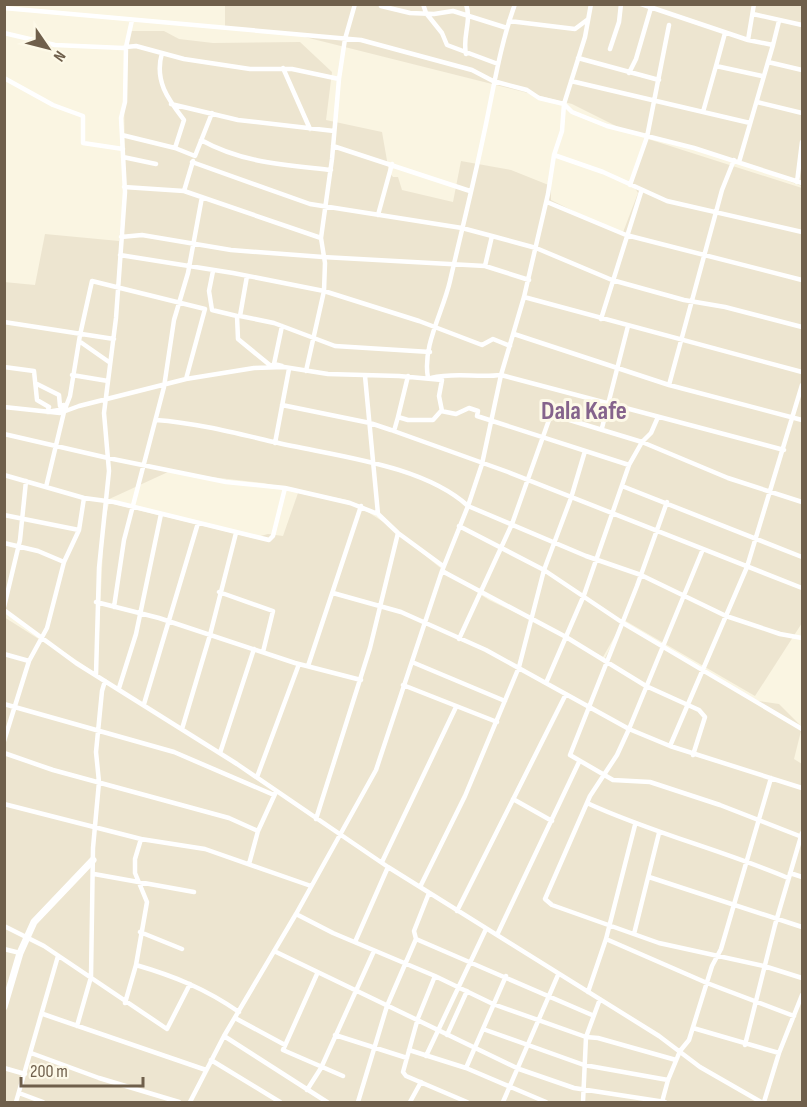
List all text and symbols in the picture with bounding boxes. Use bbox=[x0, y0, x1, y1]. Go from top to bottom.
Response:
north arrow bbox=[18, 18, 78, 78]
text: N bbox=[49, 47, 69, 65]
district label: Dala Kafe bbox=[541, 396, 627, 427]
scale bar bbox=[21, 1050, 142, 1088]
text: 200 m bbox=[30, 1061, 68, 1082]

